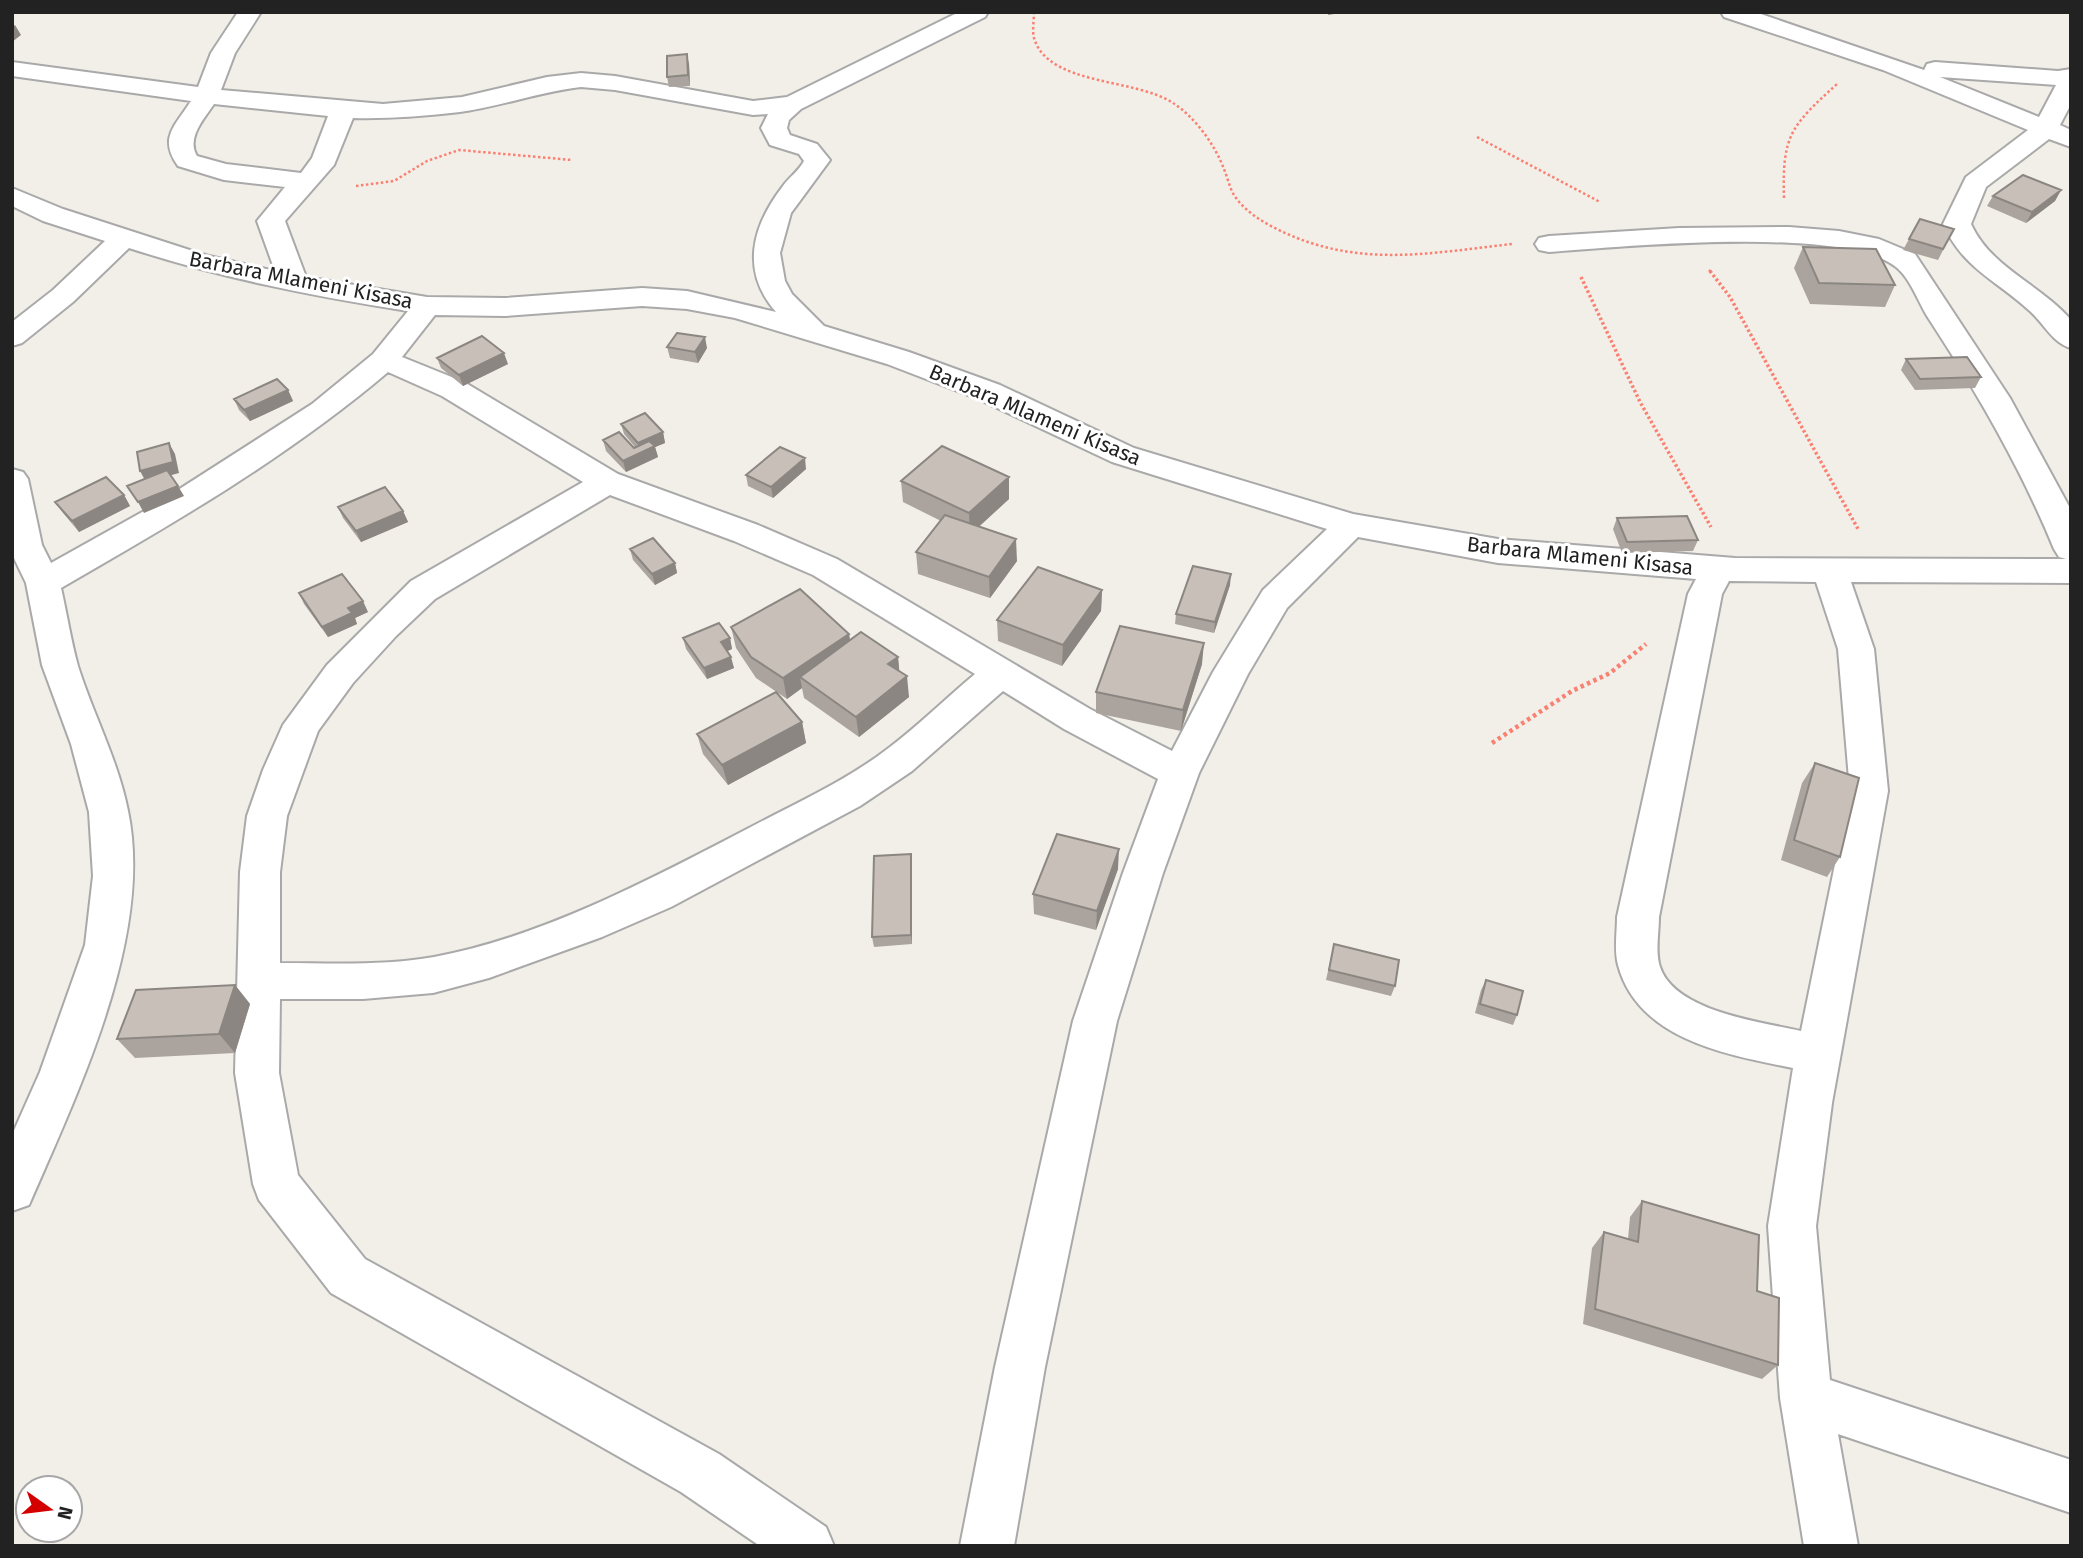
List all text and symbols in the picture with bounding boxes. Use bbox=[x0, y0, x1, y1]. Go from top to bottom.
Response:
street label: Barbara Mlameni Kisasa bbox=[187, 246, 415, 314]
street label: Barbara Mlameni Kisasa bbox=[925, 359, 1145, 471]
street label: Barbara Mlameni Kisasa bbox=[1466, 531, 1694, 581]
north arrow bbox=[14, 1474, 84, 1544]
text: N bbox=[52, 1504, 78, 1522]

